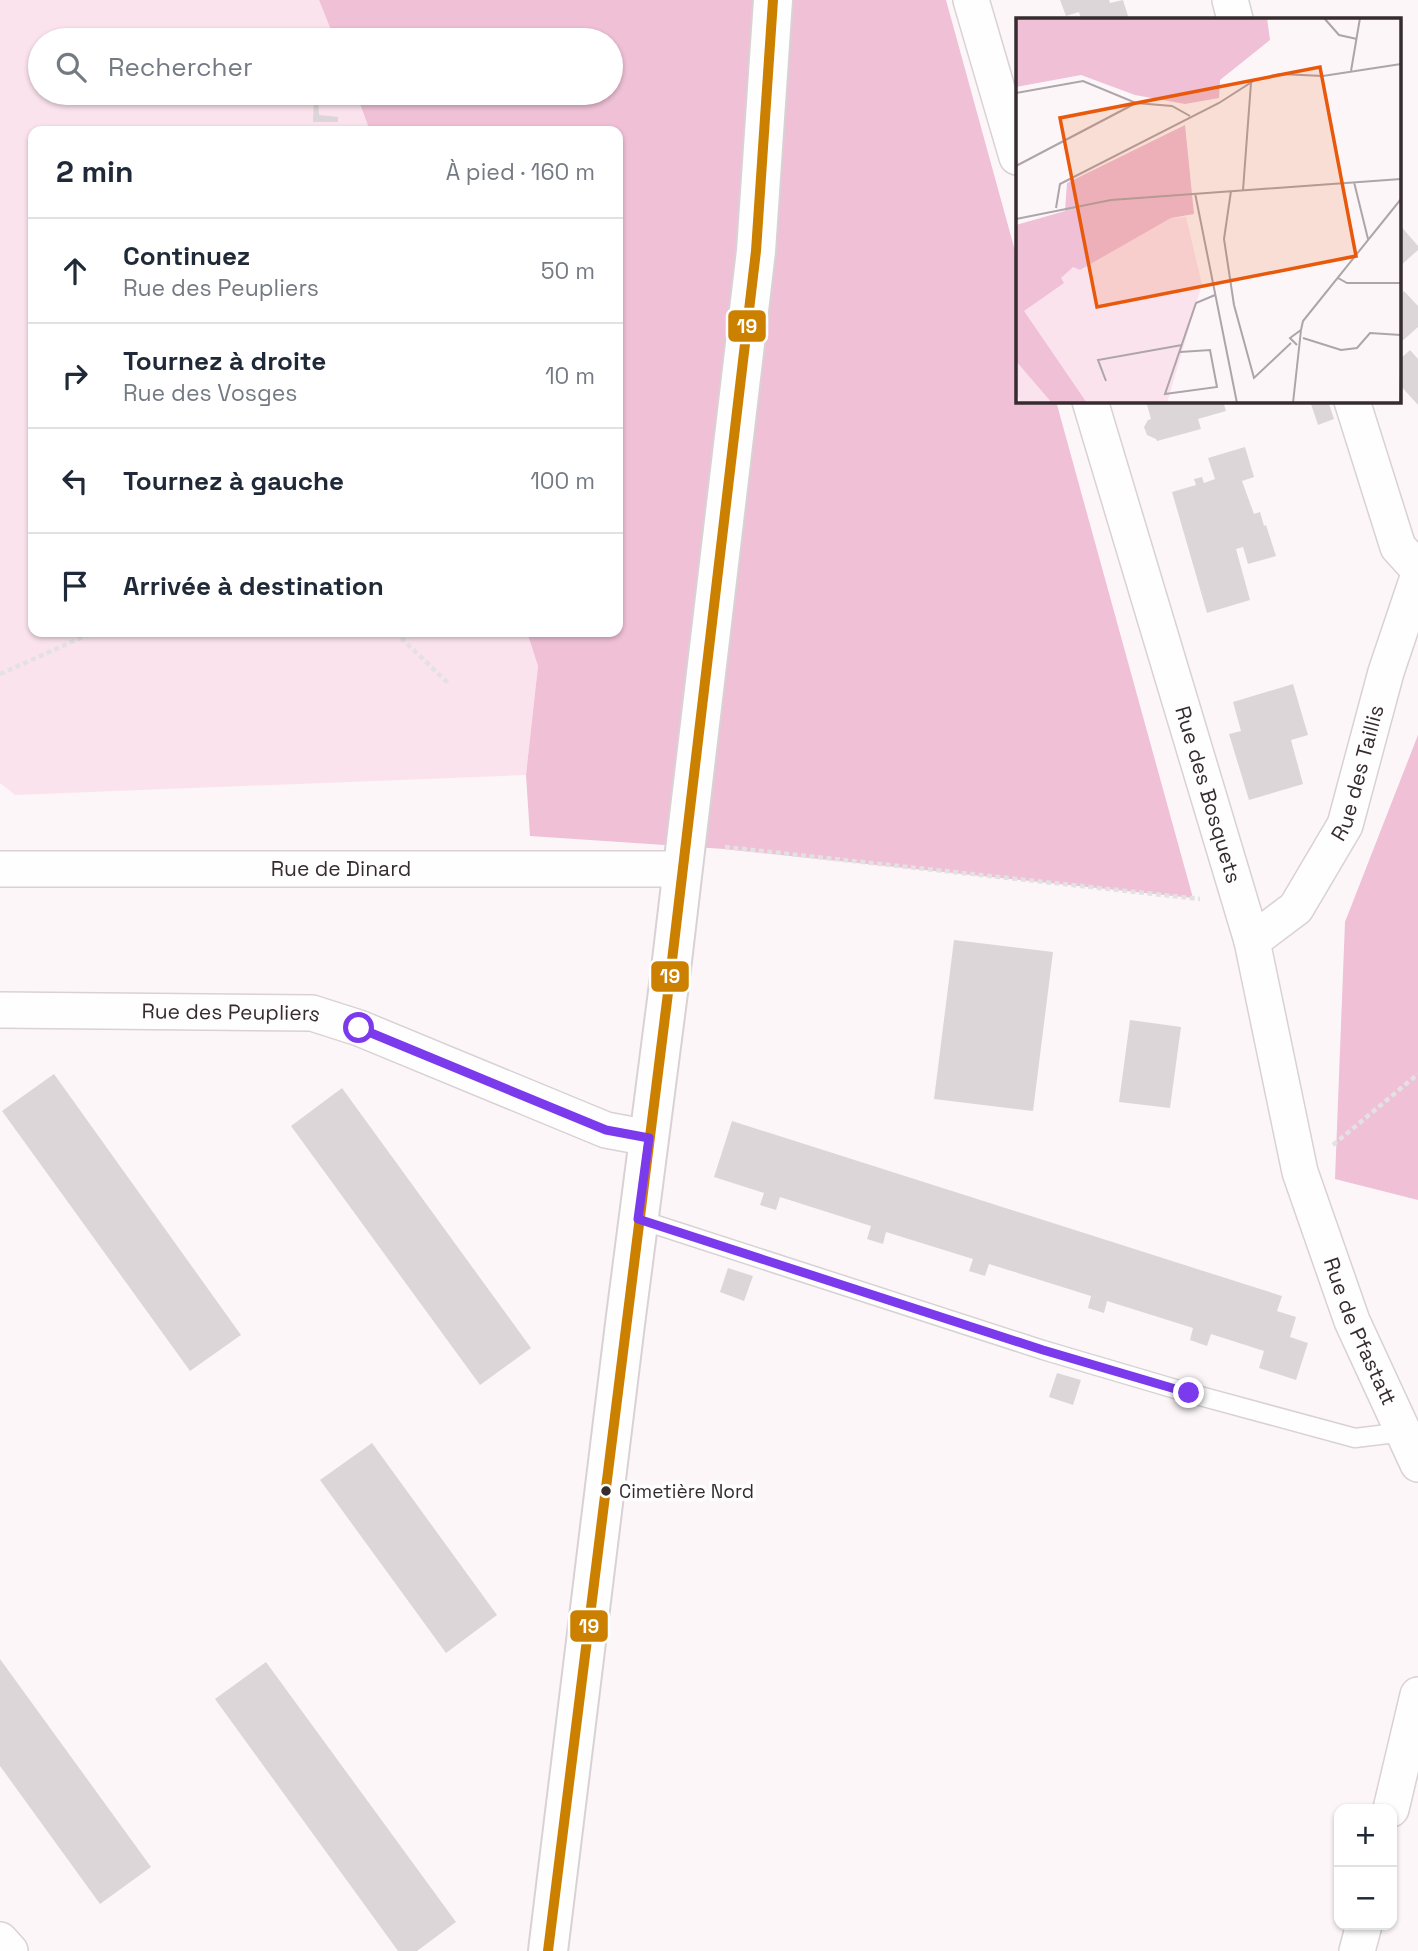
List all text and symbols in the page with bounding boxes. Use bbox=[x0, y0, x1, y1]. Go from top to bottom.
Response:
inset map bbox=[1016, 18, 1400, 402]
search box bbox=[28, 28, 623, 105]
icon: search bbox=[52, 48, 90, 86]
text: Rechercher bbox=[108, 50, 253, 84]
text: 2 min bbox=[56, 152, 134, 191]
text: À pied · 160 m bbox=[446, 157, 595, 187]
text: Continuez bbox=[123, 239, 250, 273]
icon: ahead bbox=[56, 252, 94, 290]
text: 50 m bbox=[541, 256, 595, 286]
text: Rue des Peupliers bbox=[123, 273, 319, 303]
line badge: 19 bbox=[727, 309, 767, 343]
text: 19 bbox=[737, 314, 757, 339]
text: Tournez à droite bbox=[123, 344, 326, 378]
icon: right bbox=[56, 357, 94, 395]
text: 10 m bbox=[545, 361, 595, 391]
text: Rue des Vosges bbox=[123, 378, 298, 408]
icon: left bbox=[56, 462, 94, 500]
text: Tournez à gauche bbox=[123, 464, 344, 498]
text: 100 m bbox=[530, 466, 595, 496]
icon: arrive bbox=[56, 567, 94, 605]
text: Arrivée à destination bbox=[123, 569, 384, 603]
street label: Rue des Taillis bbox=[1325, 702, 1390, 846]
street label: Rue des Bosquets bbox=[1169, 703, 1248, 886]
street label: Rue de Dinard bbox=[271, 855, 411, 882]
line badge: 19 bbox=[650, 960, 690, 993]
text: 19 bbox=[660, 964, 680, 989]
street label: Rue des Peupliers bbox=[141, 997, 324, 1028]
route start bbox=[343, 1012, 374, 1043]
street label: Rue de Pfastatt bbox=[1318, 1254, 1403, 1410]
route end bbox=[1173, 1377, 1204, 1408]
place label: Cimetière Nord bbox=[619, 1479, 754, 1504]
marker: Cimetière Nord bbox=[599, 1484, 613, 1498]
line badge: 19 bbox=[569, 1609, 609, 1643]
text: 19 bbox=[579, 1614, 599, 1639]
map controls bbox=[1334, 1804, 1397, 1930]
button: + bbox=[1334, 1804, 1397, 1867]
button: − bbox=[1334, 1867, 1397, 1930]

